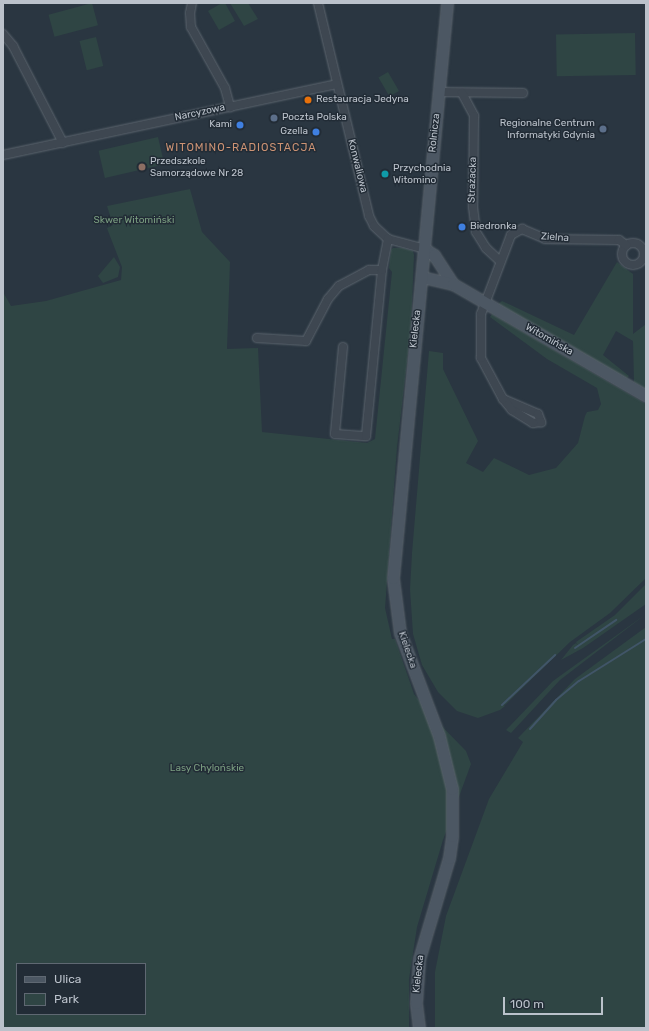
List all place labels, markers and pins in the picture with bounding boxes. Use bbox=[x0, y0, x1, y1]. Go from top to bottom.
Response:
place label: Restauracja Jedyna bbox=[316, 94, 409, 106]
marker: Restauracja Jedyna bbox=[303, 95, 313, 105]
place label: Poczta Polska bbox=[282, 112, 347, 124]
marker: Poczta Polska bbox=[269, 113, 279, 123]
place label: Regionalne Centrum Informatyki Gdynia bbox=[500, 117, 595, 140]
place label: Kami bbox=[209, 119, 232, 131]
marker: Kami bbox=[235, 120, 245, 130]
marker: Regionalne Centrum Informatyki Gdynia bbox=[598, 124, 608, 134]
place label: Gzella bbox=[280, 126, 308, 138]
marker: Gzella bbox=[311, 127, 321, 137]
place label: Przedszkole Samorządowe Nr 28 bbox=[150, 155, 244, 178]
marker: Przedszkole Samorządowe Nr 28 bbox=[137, 162, 147, 172]
place label: Przychodnia Witomino bbox=[393, 162, 451, 186]
marker: Przychodnia Witomino bbox=[380, 169, 390, 179]
place label: Biedronka bbox=[470, 221, 517, 233]
marker: Biedronka bbox=[457, 222, 467, 232]

